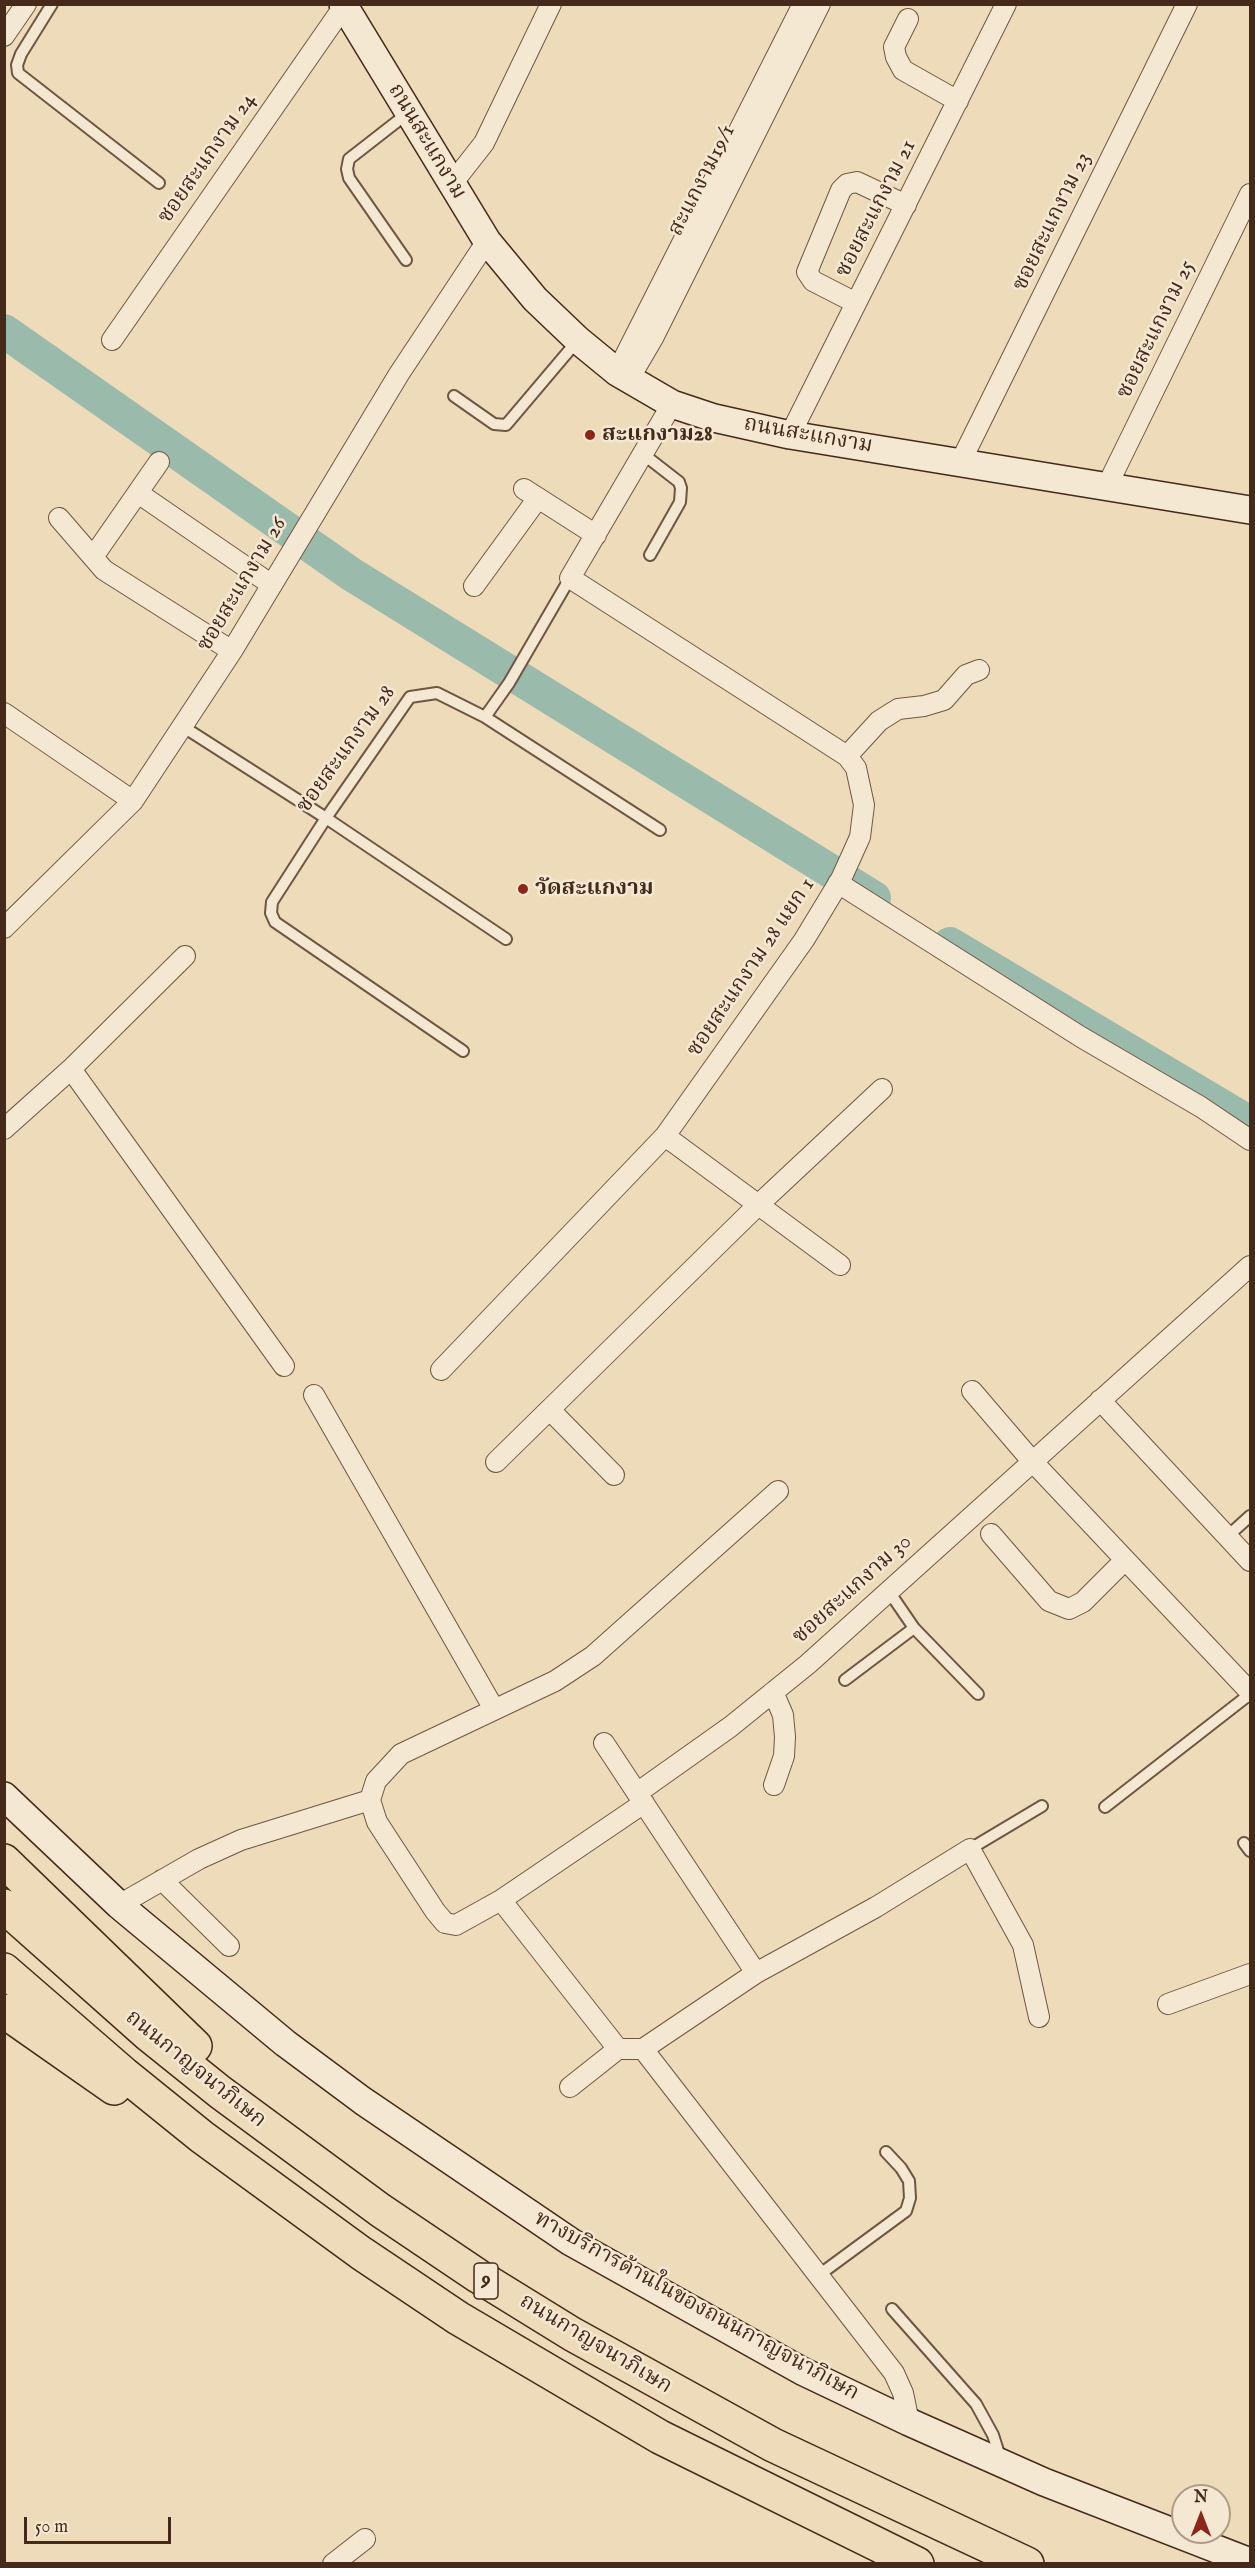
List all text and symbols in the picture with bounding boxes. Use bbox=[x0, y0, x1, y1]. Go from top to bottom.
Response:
street label: ถนนสะแกงาม bbox=[381, 79, 471, 205]
street label: ซอยสะแกงาม 24 bbox=[153, 89, 263, 229]
street label: สะแกงาม19/1 bbox=[664, 121, 742, 241]
street label: ซอยสะแกงาม 21 bbox=[831, 136, 923, 282]
street label: ซอยสะแกงาม 23 bbox=[1008, 149, 1098, 295]
street label: ซอยสะแกงาม 25 bbox=[1112, 257, 1202, 403]
street label: ถนนสะแกงาม bbox=[741, 412, 875, 460]
place label: สะแกงาม28 bbox=[602, 422, 713, 448]
marker: สะแกงาม28 bbox=[583, 428, 597, 442]
street label: ซอยสะแกงาม 26 bbox=[193, 513, 293, 657]
street label: ซอยสะแกงาม 28 bbox=[292, 681, 402, 819]
street label: ซอยสะแกงาม 28 แยก 1 bbox=[682, 874, 822, 1062]
place label: วัดสะแกงาม bbox=[535, 876, 653, 902]
marker: วัดสะแกงาม bbox=[516, 882, 530, 896]
street label: ซอยสะแกงาม 30 bbox=[788, 1530, 918, 1650]
street label: ถนนกาญจนาภิเษก bbox=[119, 2005, 271, 2135]
street label: ทางบริการด้านในของถนนกาญจนาภิเษก bbox=[529, 2206, 863, 2408]
road number: 9 bbox=[474, 2263, 498, 2299]
street label: ถนนกาญจนาภิเษก bbox=[514, 2289, 676, 2401]
north arrow bbox=[1171, 2484, 1231, 2544]
text: N bbox=[1194, 2488, 1208, 2508]
scale bar bbox=[27, 2505, 174, 2543]
text: 50 m bbox=[35, 2516, 68, 2539]

